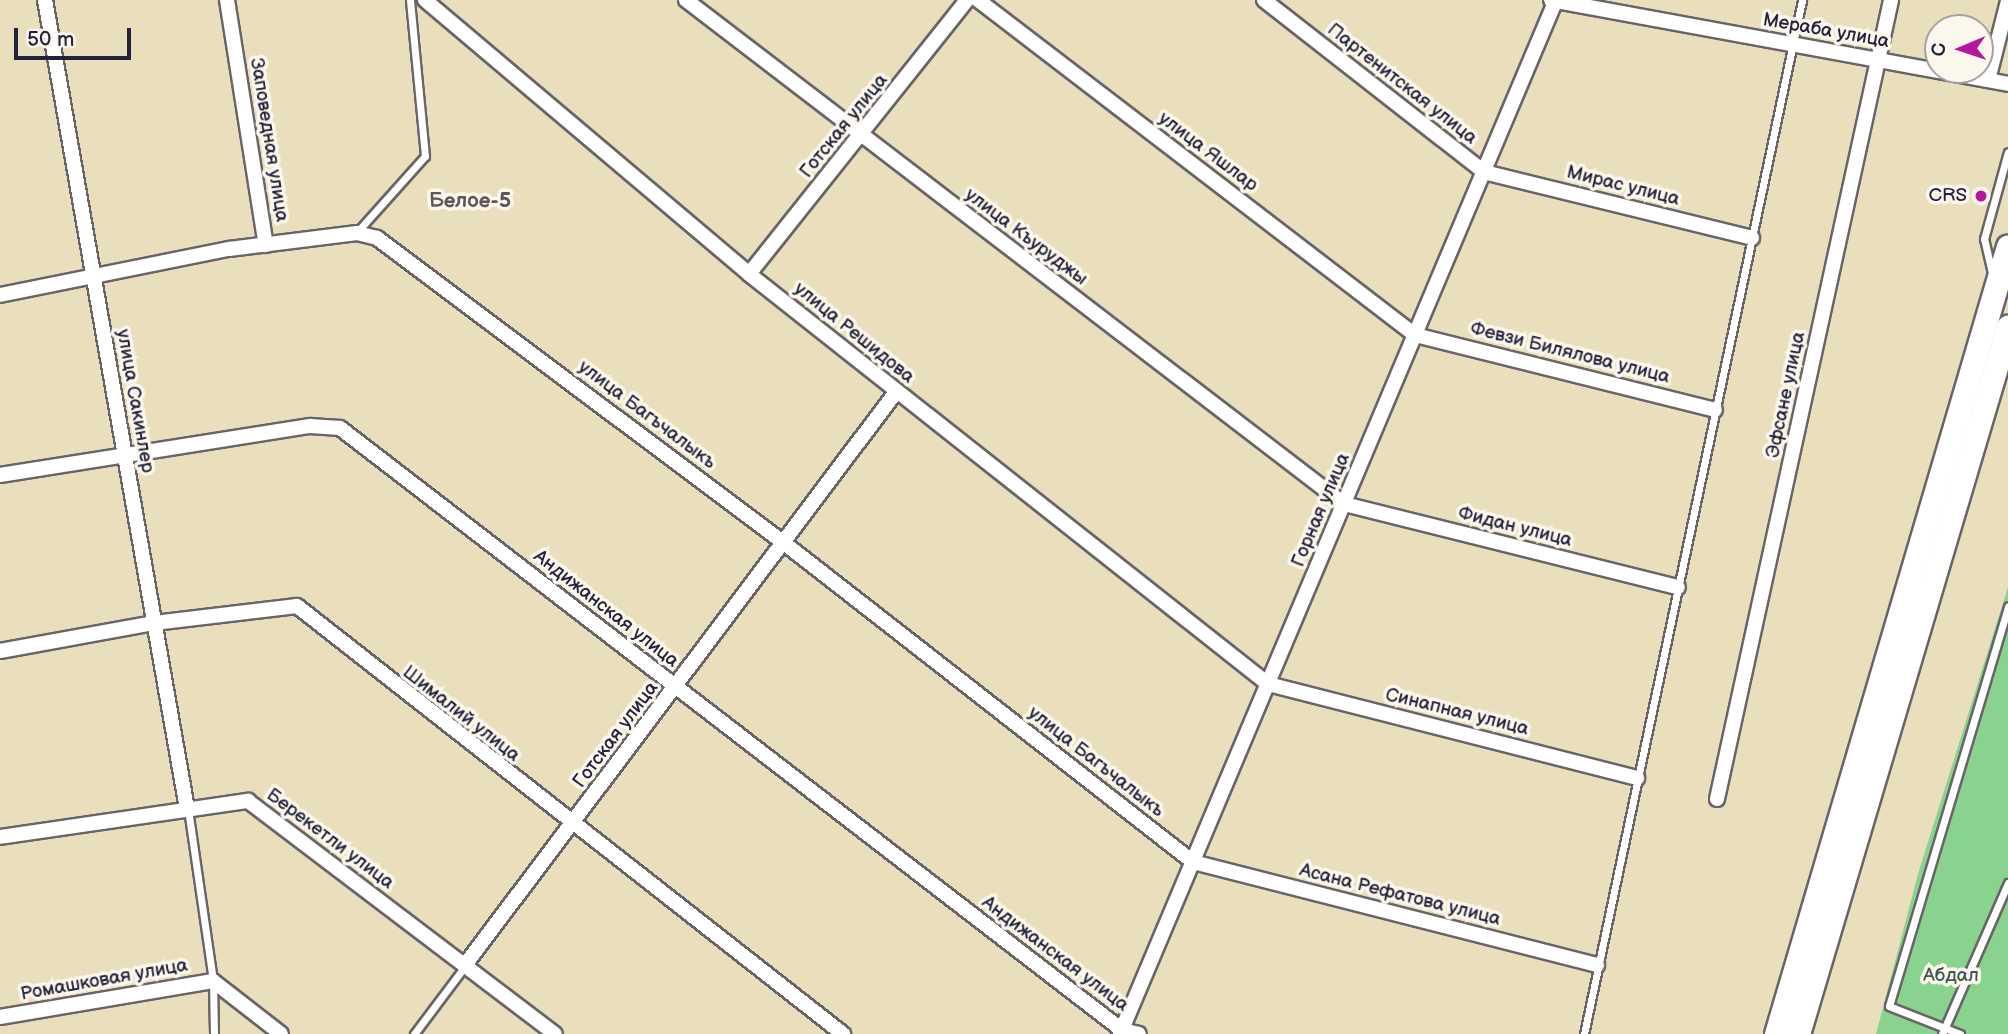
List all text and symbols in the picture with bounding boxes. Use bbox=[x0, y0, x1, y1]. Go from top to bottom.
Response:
street label: Мераба улица bbox=[1761, 9, 1891, 53]
scale bar bbox=[18, 14, 135, 58]
north arrow bbox=[1924, 14, 1994, 84]
street label: Партенитская улица bbox=[1323, 18, 1481, 150]
text: 50 m bbox=[27, 27, 74, 52]
text: С bbox=[1928, 43, 1951, 57]
street label: Заповедная улица bbox=[245, 56, 293, 224]
street label: Готская улица bbox=[795, 69, 893, 183]
street label: улица Яшлар bbox=[1154, 107, 1262, 197]
street label: Мирас улица bbox=[1564, 161, 1682, 211]
street label: улица Къуруджы bbox=[960, 184, 1092, 290]
place label: CRS bbox=[1928, 185, 1967, 207]
district label: Белое-5 bbox=[429, 188, 511, 214]
marker: CRS bbox=[1973, 188, 1989, 204]
street label: улица Решидова bbox=[789, 278, 919, 388]
street label: Февзи Билялова улица bbox=[1468, 317, 1672, 389]
street label: улица Сакинлер bbox=[111, 327, 159, 475]
street label: Эфсане улица bbox=[1762, 330, 1810, 460]
street label: улица Багъчалыкъ bbox=[574, 356, 720, 474]
street label: Горная улица bbox=[1287, 450, 1355, 570]
street label: Фидан улица bbox=[1456, 502, 1574, 552]
street label: Андижанская улица bbox=[529, 545, 683, 673]
street label: Шималий улица bbox=[398, 661, 524, 767]
street label: Готская улица bbox=[569, 677, 663, 793]
street label: Синапная улица bbox=[1383, 683, 1531, 741]
street label: улица Багъчалыкъ bbox=[1023, 702, 1169, 822]
street label: Берекетли улица bbox=[262, 784, 398, 894]
street label: Асана Рефатова улица bbox=[1297, 859, 1503, 931]
street label: Андижанская улица bbox=[977, 891, 1133, 1017]
street label: Ромашковая улица bbox=[19, 954, 189, 1006]
park label: Абдал bbox=[1923, 965, 1979, 987]

